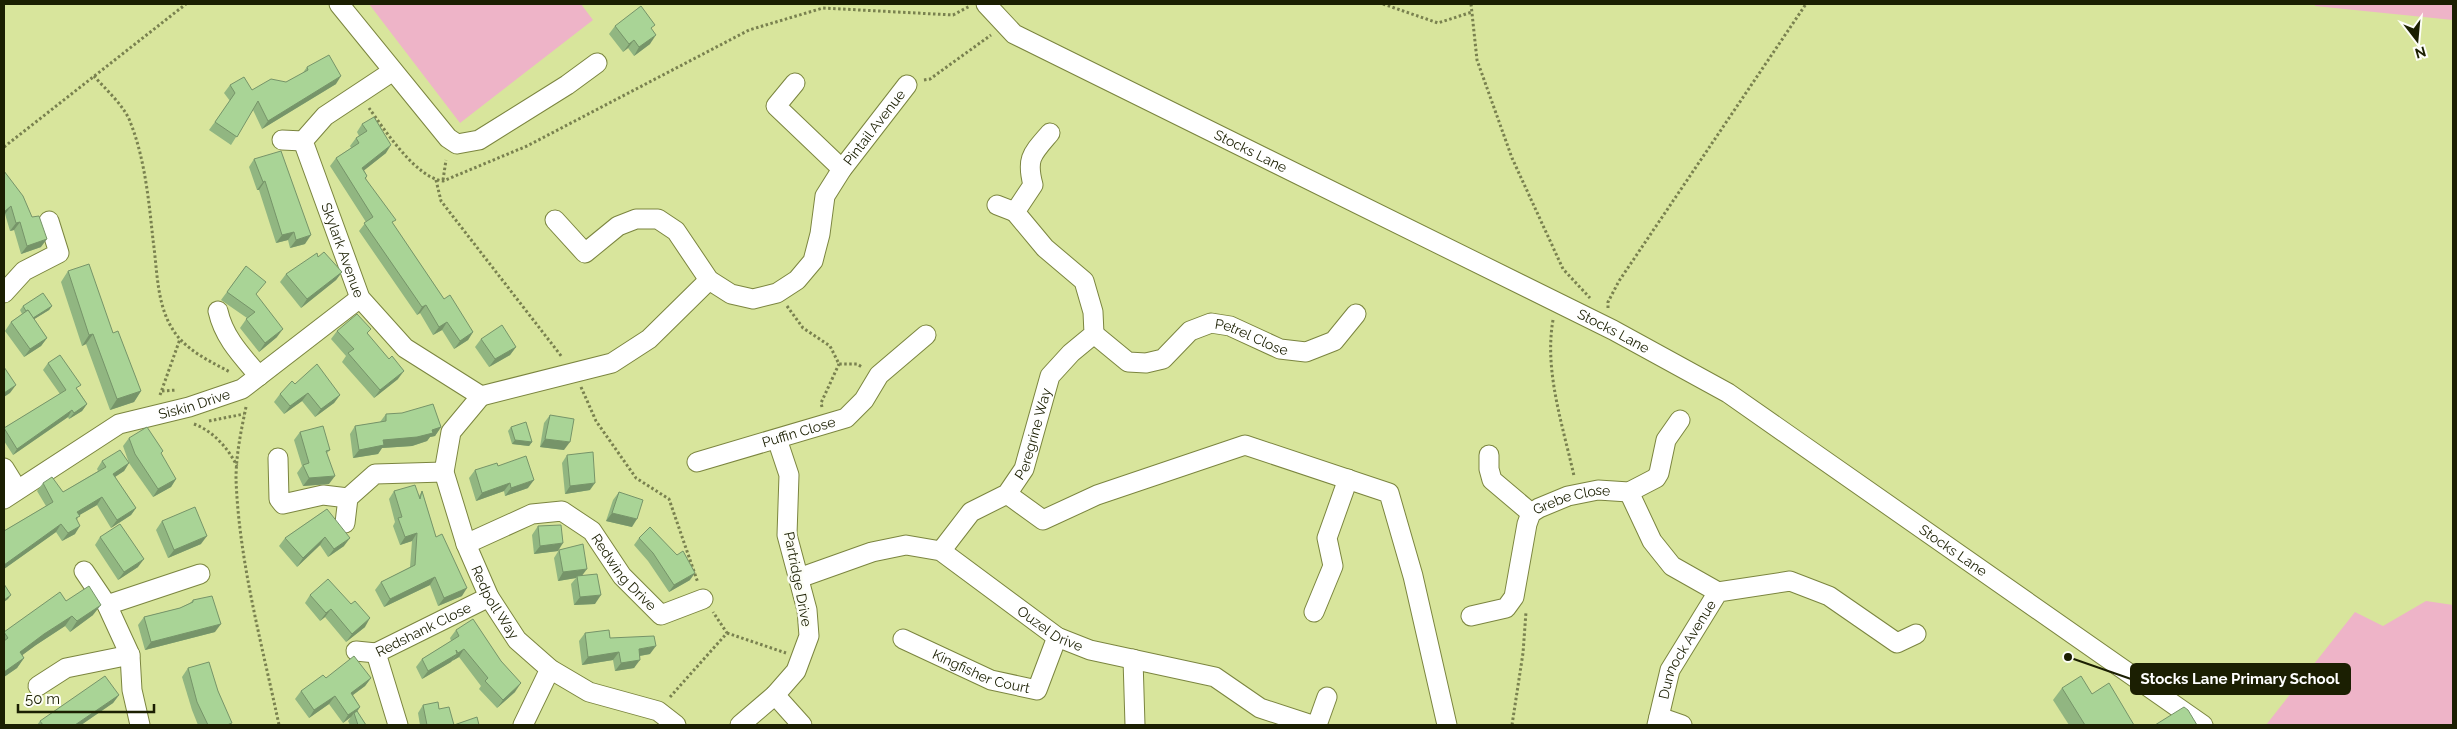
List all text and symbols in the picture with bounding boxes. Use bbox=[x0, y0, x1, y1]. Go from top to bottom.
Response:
north arrow bbox=[2392, 15, 2442, 65]
text: N bbox=[2413, 43, 2428, 62]
street label: Pintail Avenue bbox=[840, 87, 908, 168]
street label: Stocks Lane bbox=[1212, 126, 1290, 176]
street label: Skylark Avenue bbox=[318, 201, 367, 300]
street label: Stocks Lane bbox=[1575, 306, 1652, 356]
street label: Petrel Close bbox=[1214, 316, 1289, 358]
street label: Siskin Drive bbox=[157, 386, 232, 422]
street label: Peregrine Way bbox=[1011, 386, 1054, 483]
street label: Puffin Close bbox=[760, 414, 837, 450]
street label: Grebe Close bbox=[1530, 482, 1611, 518]
street label: Stocks Lane bbox=[1916, 521, 1990, 580]
street label: Partridge Drive bbox=[781, 530, 815, 628]
street label: Redwing Drive bbox=[588, 531, 660, 614]
street label: Redpoll Way bbox=[468, 563, 522, 642]
street label: Dunnock Avenue bbox=[1655, 597, 1719, 701]
street label: Redshank Close bbox=[373, 599, 474, 660]
street label: Ouzel Drive bbox=[1014, 602, 1085, 654]
street label: Kingfisher Court bbox=[930, 646, 1032, 696]
callout: Stocks Lane Primary School bbox=[2131, 664, 2350, 694]
text: Stocks Lane Primary School bbox=[2140, 670, 2340, 688]
scale bar bbox=[18, 682, 154, 714]
text: 50 m bbox=[25, 690, 60, 708]

